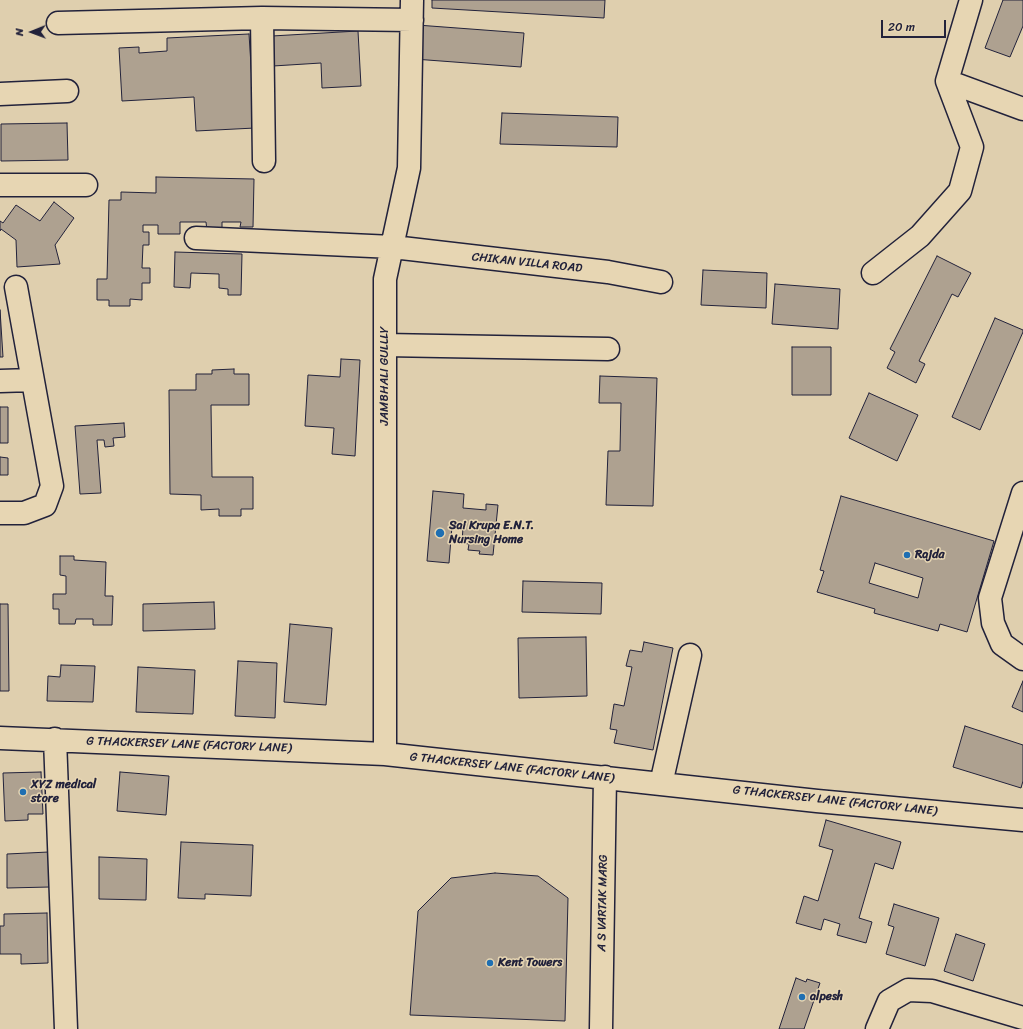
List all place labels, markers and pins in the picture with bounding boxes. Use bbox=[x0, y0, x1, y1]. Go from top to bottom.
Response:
place label: Sai Krupa E.N.T. Nursing Home bbox=[449, 519, 534, 547]
marker: Sai Krupa E.N.T. Nursing Home bbox=[434, 527, 446, 539]
place label: Rajda bbox=[915, 548, 945, 562]
marker: Rajda bbox=[902, 550, 912, 560]
place label: XYZ medical store bbox=[31, 778, 96, 806]
marker: XYZ medical store bbox=[18, 787, 28, 797]
place label: Kent Towers bbox=[498, 956, 562, 970]
marker: Kent Towers bbox=[485, 958, 495, 968]
place label: alpesh bbox=[810, 990, 843, 1004]
marker: alpesh bbox=[797, 992, 807, 1002]

